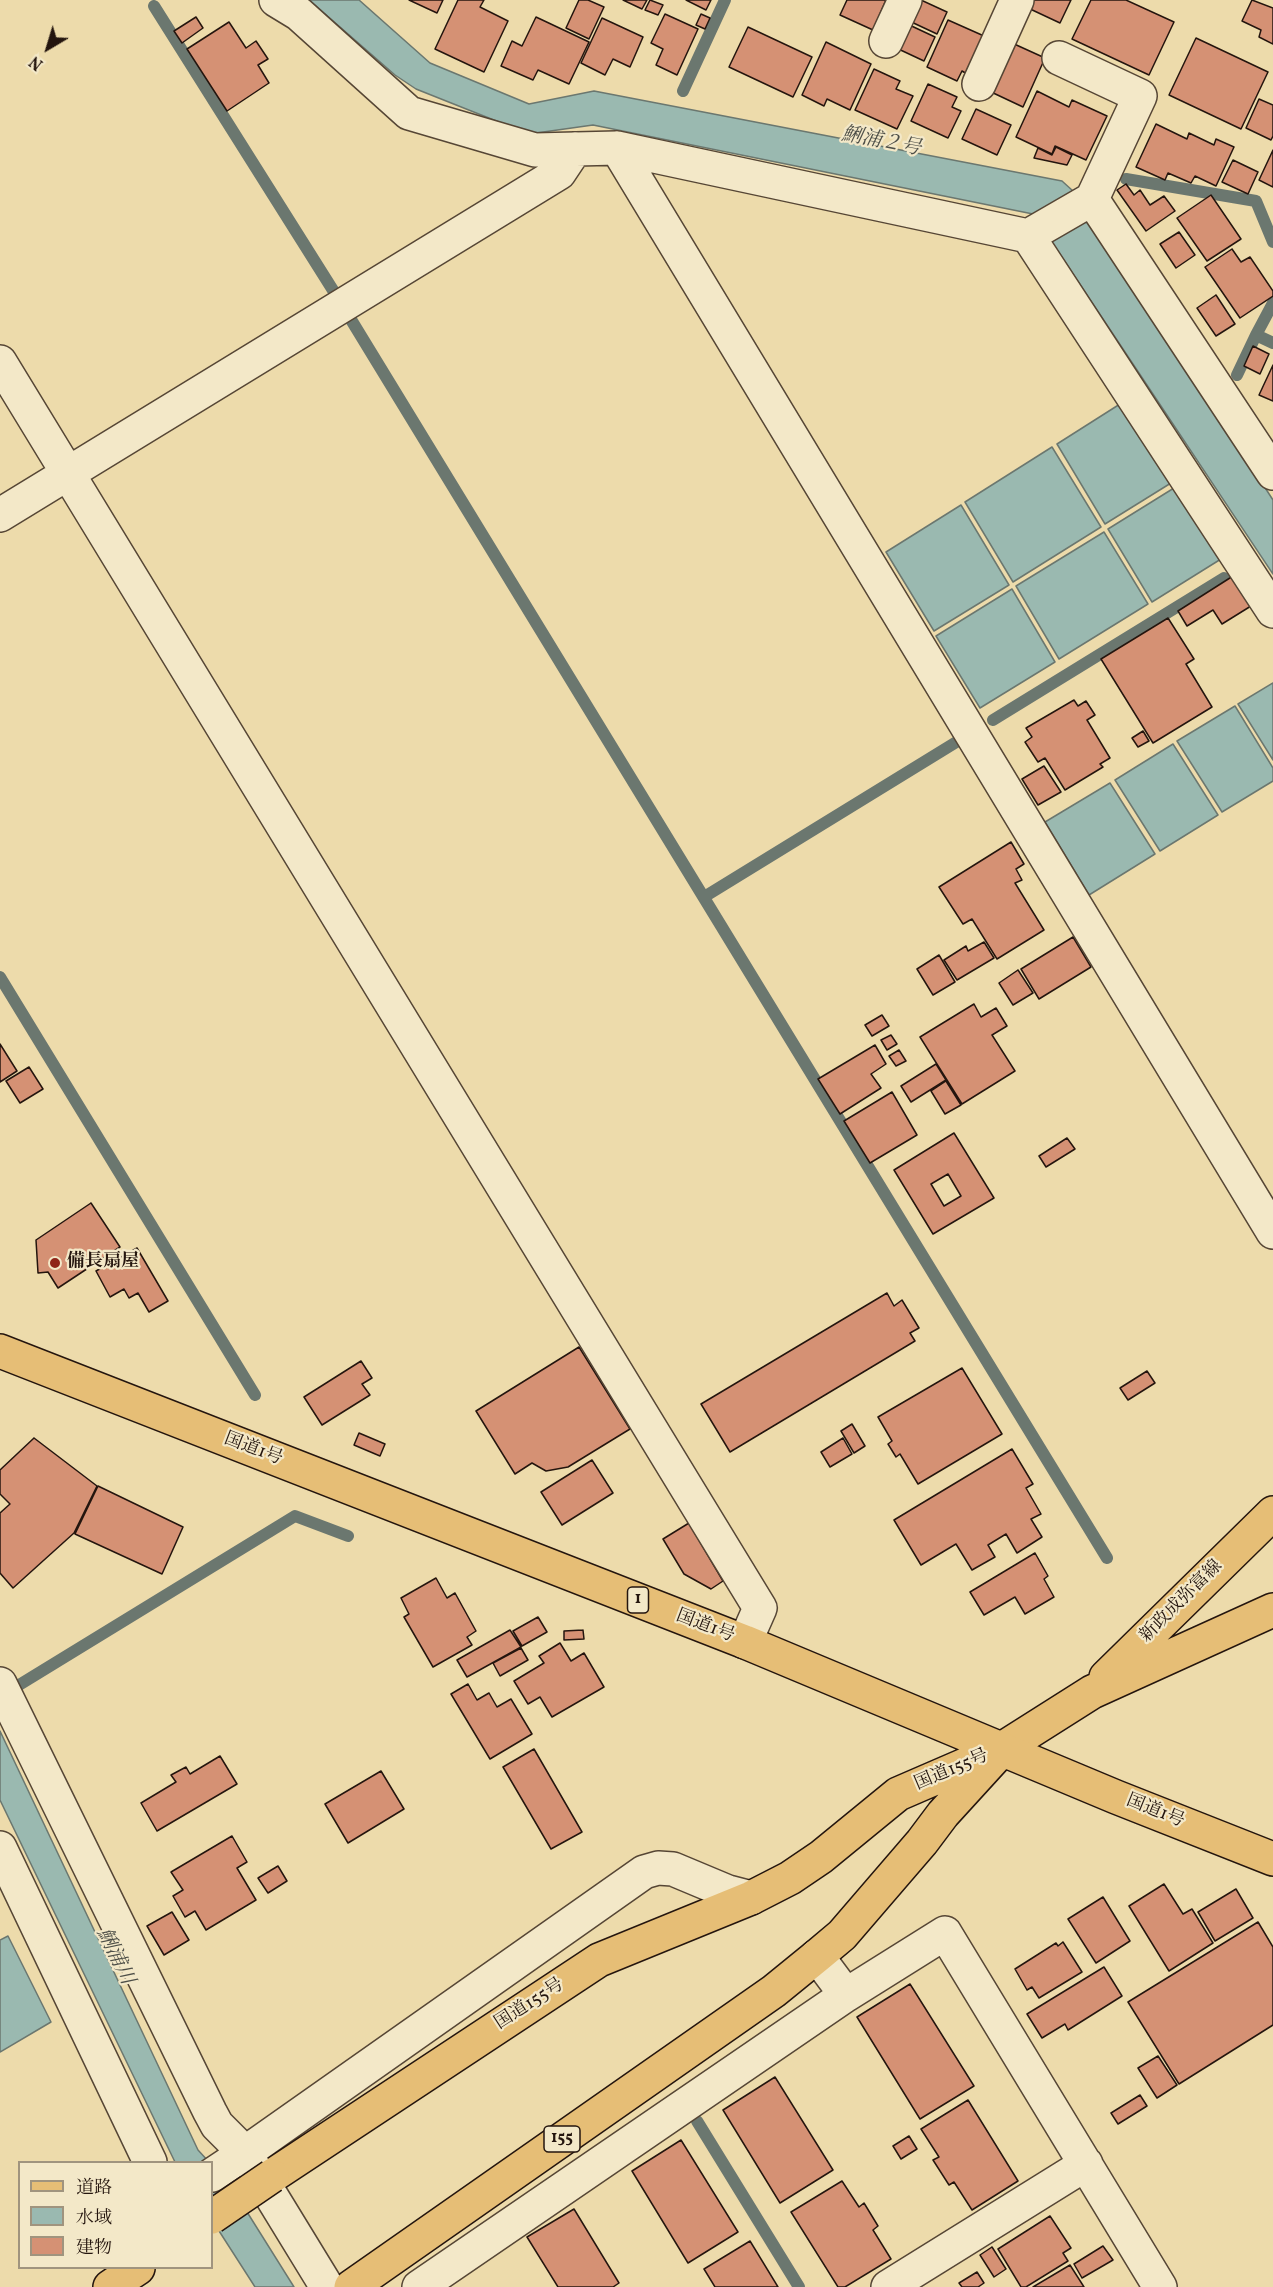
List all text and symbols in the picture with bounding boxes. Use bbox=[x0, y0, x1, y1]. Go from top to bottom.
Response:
north arrow bbox=[18, 18, 78, 78]
text: N bbox=[26, 50, 48, 74]
water label: 鯏浦２号 bbox=[839, 124, 923, 162]
place label: 備長扇屋 bbox=[67, 1252, 139, 1274]
marker: 備長扇屋 bbox=[48, 1256, 62, 1270]
street label: 国道1号 bbox=[221, 1429, 285, 1471]
street label: 新政成弥富線 bbox=[1136, 1556, 1228, 1648]
road number: 1 bbox=[628, 1587, 648, 1613]
street label: 国道1号 bbox=[673, 1606, 737, 1648]
street label: 国道155号 bbox=[912, 1746, 992, 1796]
street label: 国道1号 bbox=[1123, 1791, 1187, 1833]
water label: 鯏浦川 bbox=[90, 1925, 138, 1989]
street label: 国道155号 bbox=[491, 1975, 569, 2035]
road number: 155 bbox=[544, 2126, 580, 2152]
legend bbox=[18, 2161, 213, 2269]
text: 道路 bbox=[76, 2176, 112, 2201]
text: 水域 bbox=[76, 2206, 112, 2231]
text: 建物 bbox=[76, 2236, 112, 2261]

